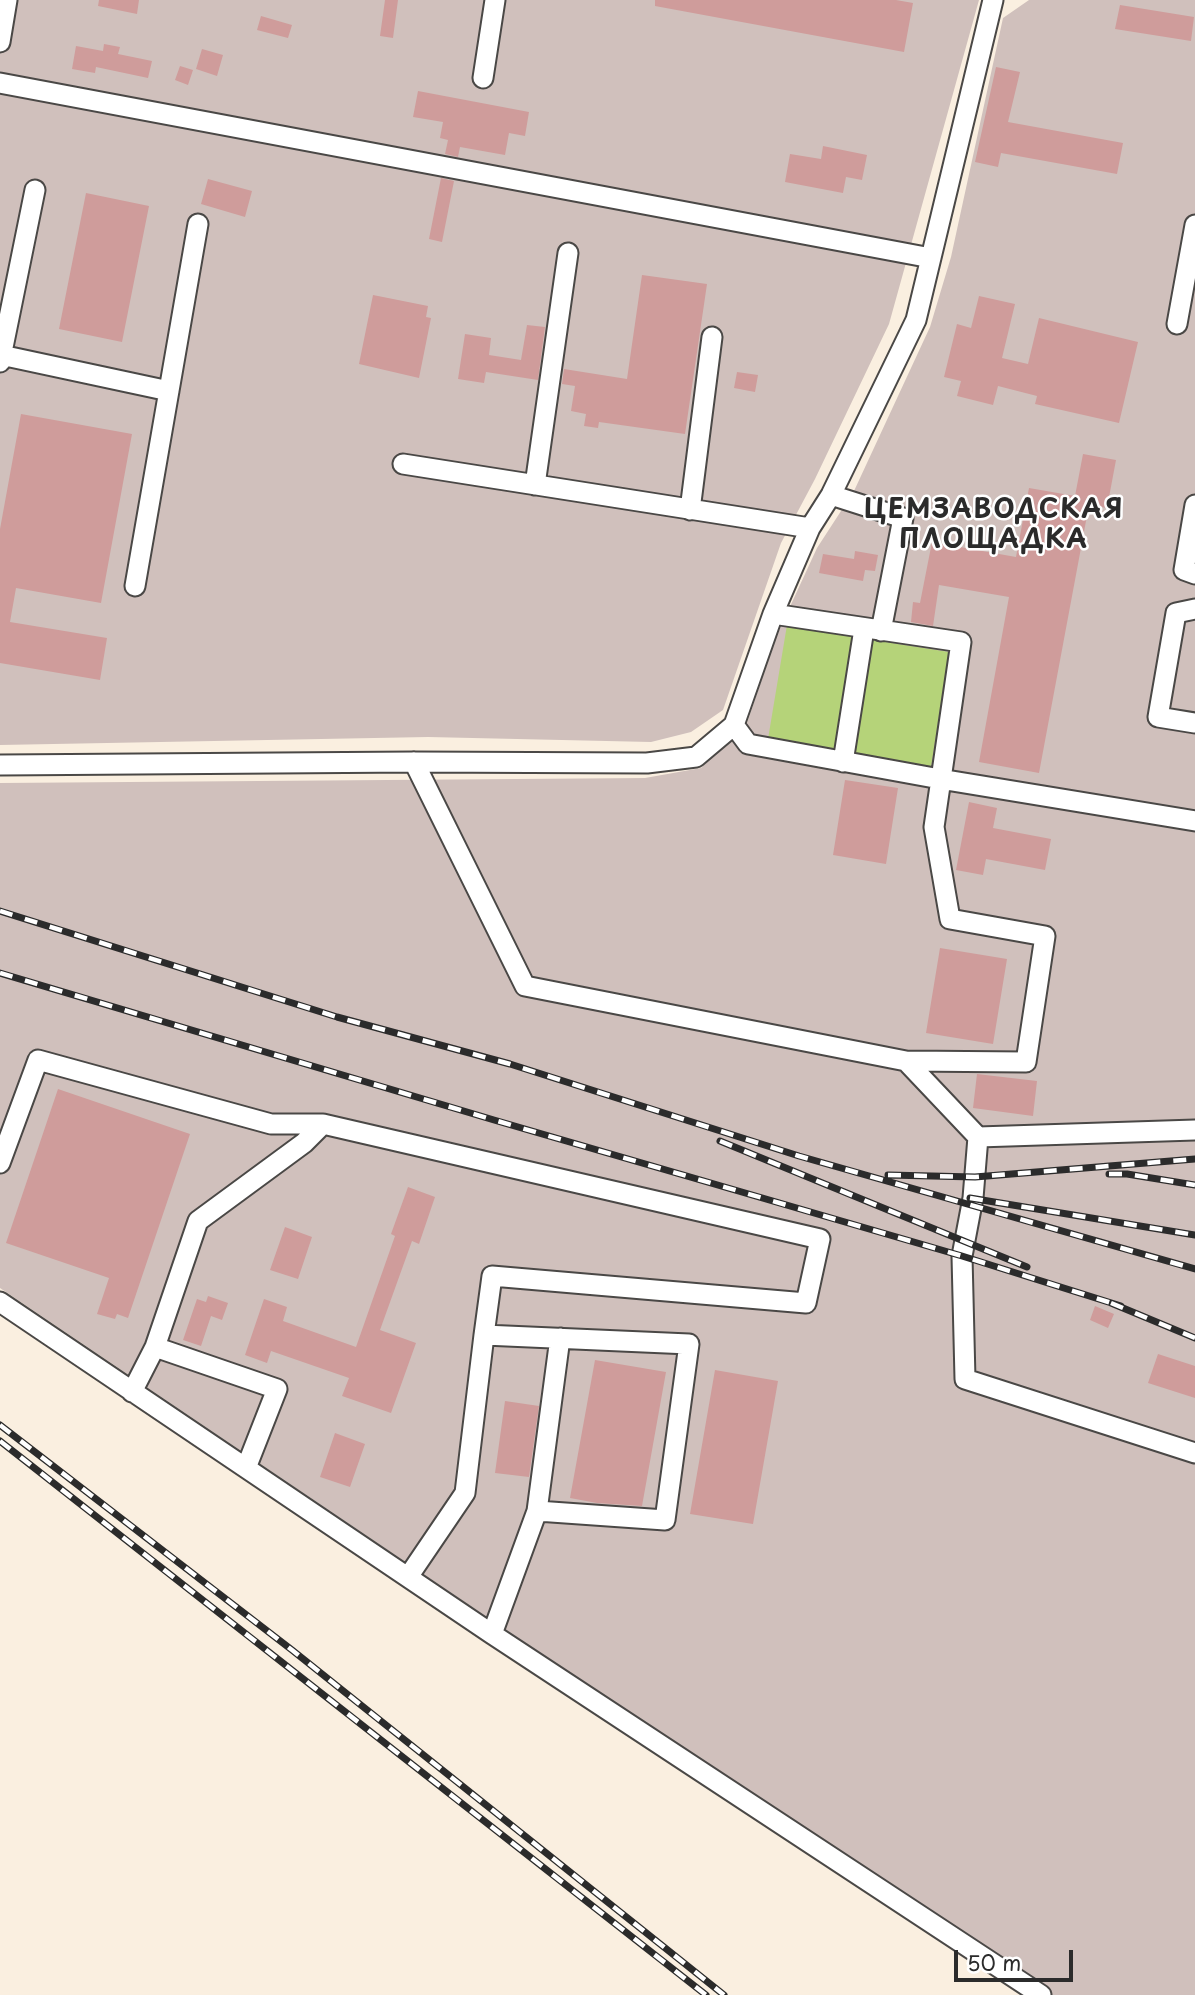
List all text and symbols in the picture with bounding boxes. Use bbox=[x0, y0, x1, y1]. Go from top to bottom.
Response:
district label: ЦЕМЗАВОДСКАЯ ПЛОЩАДКА bbox=[867, 495, 1121, 556]
scale bar bbox=[957, 1936, 1076, 1980]
text: 50 m bbox=[967, 1946, 1021, 1978]

